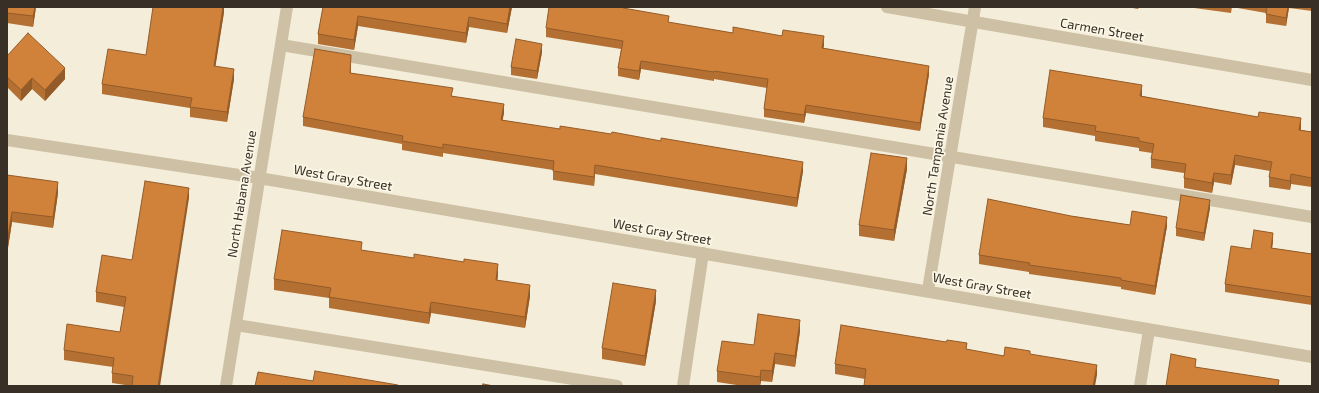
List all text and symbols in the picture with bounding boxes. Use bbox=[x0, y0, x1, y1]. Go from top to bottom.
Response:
street label: Carmen Street bbox=[1059, 15, 1145, 45]
street label: North Tampania Avenue bbox=[919, 75, 957, 217]
street label: North Habana Avenue bbox=[224, 129, 260, 259]
street label: West Gray Street bbox=[292, 162, 394, 194]
street label: West Gray Street bbox=[611, 216, 713, 248]
street label: West Gray Street bbox=[931, 270, 1033, 302]

